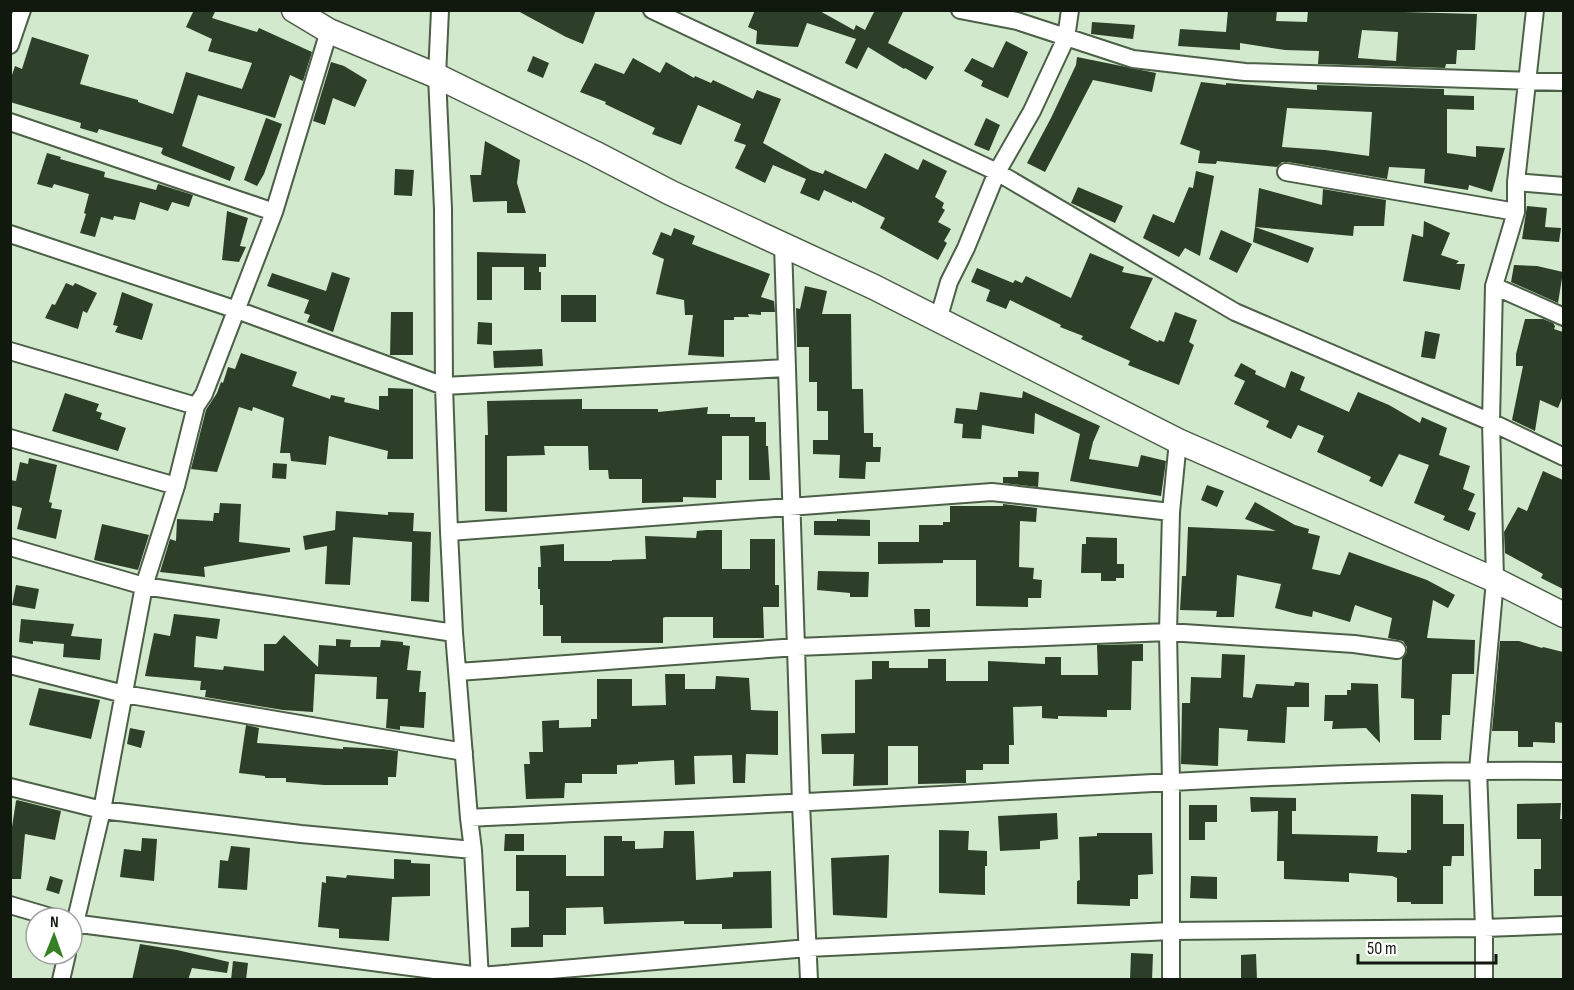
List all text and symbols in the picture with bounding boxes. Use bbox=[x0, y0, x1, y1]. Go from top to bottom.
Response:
north arrow bbox=[24, 906, 84, 966]
text: N bbox=[50, 913, 59, 932]
scale bar bbox=[1358, 927, 1496, 965]
text: 50 m bbox=[1367, 938, 1397, 959]

